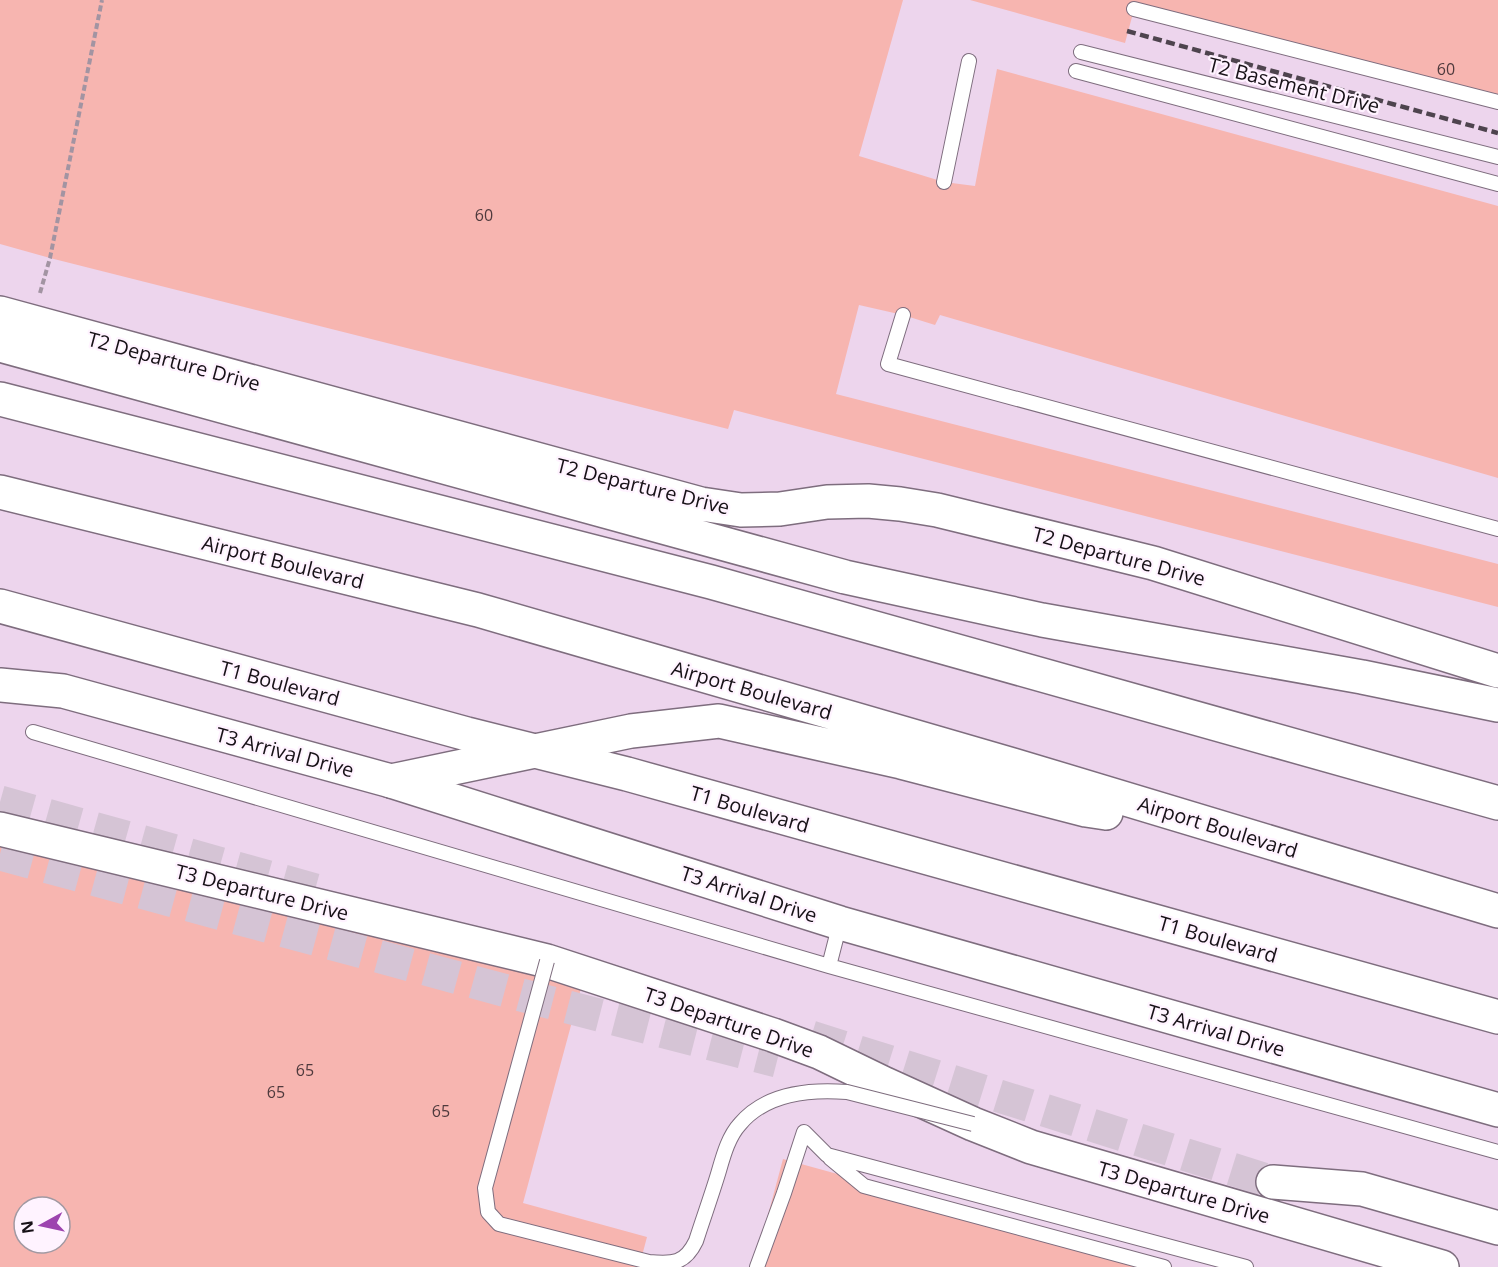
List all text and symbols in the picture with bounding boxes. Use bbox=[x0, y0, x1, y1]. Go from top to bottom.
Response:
street label: T2 Basement Drive bbox=[1205, 51, 1383, 119]
house number: 60 bbox=[1437, 58, 1455, 80]
house number: 60 bbox=[475, 204, 493, 226]
street label: T2 Departure Drive bbox=[85, 325, 263, 397]
street label: T2 Departure Drive bbox=[553, 451, 733, 521]
street label: T2 Departure Drive bbox=[1030, 520, 1208, 592]
street label: Airport Boulevard bbox=[199, 529, 367, 595]
street label: T1 Boulevard bbox=[217, 654, 343, 712]
street label: Airport Boulevard bbox=[669, 654, 835, 726]
street label: T3 Arrival Drive bbox=[213, 721, 357, 783]
street label: T1 Boulevard bbox=[687, 779, 813, 839]
street label: Airport Boulevard bbox=[1135, 790, 1301, 864]
street label: T3 Departure Drive bbox=[172, 857, 352, 927]
street label: T3 Arrival Drive bbox=[677, 859, 821, 929]
street label: T1 Boulevard bbox=[1155, 909, 1281, 969]
street label: T3 Departure Drive bbox=[641, 980, 817, 1064]
street label: T3 Arrival Drive bbox=[1144, 997, 1288, 1063]
house number: 65 bbox=[296, 1059, 314, 1081]
house number: 65 bbox=[267, 1081, 285, 1103]
house number: 65 bbox=[432, 1100, 450, 1122]
street label: T3 Departure Drive bbox=[1095, 1155, 1273, 1229]
north arrow bbox=[12, 1195, 72, 1255]
text: N bbox=[15, 1219, 39, 1235]

